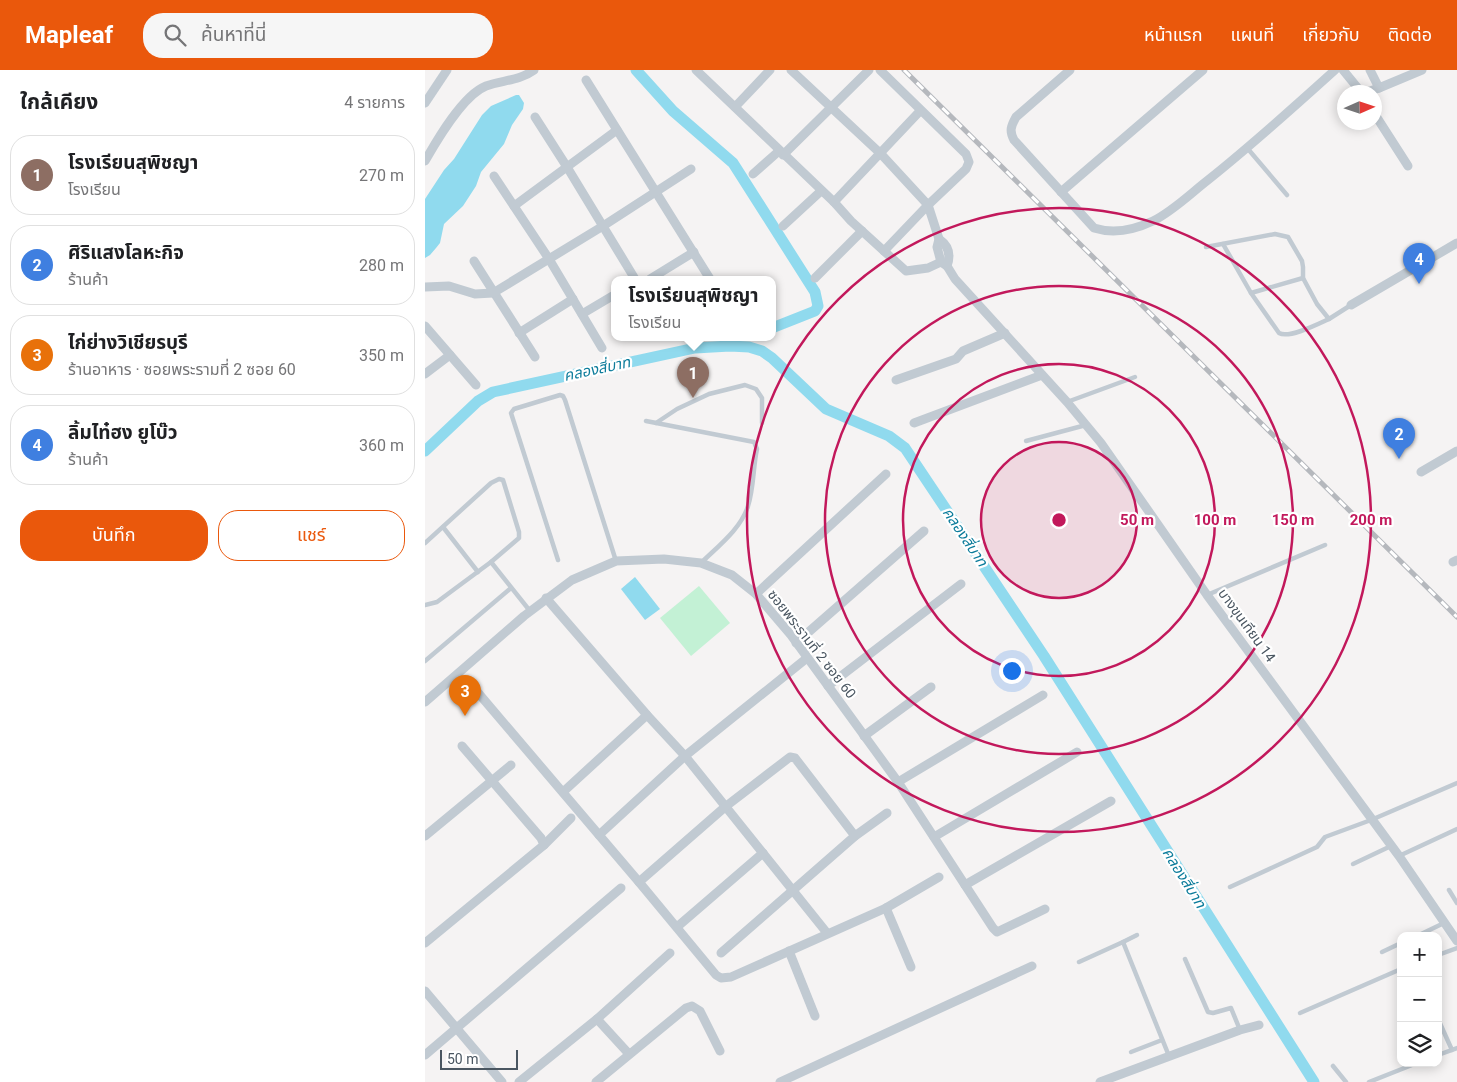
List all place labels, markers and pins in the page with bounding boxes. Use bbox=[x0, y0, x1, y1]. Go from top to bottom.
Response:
pin: 4 bbox=[1403, 243, 1435, 284]
pin: 1 bbox=[677, 357, 709, 398]
pin: 2 bbox=[1383, 418, 1415, 459]
centre of rings bbox=[1050, 511, 1068, 529]
pin: 3 bbox=[449, 675, 481, 716]

